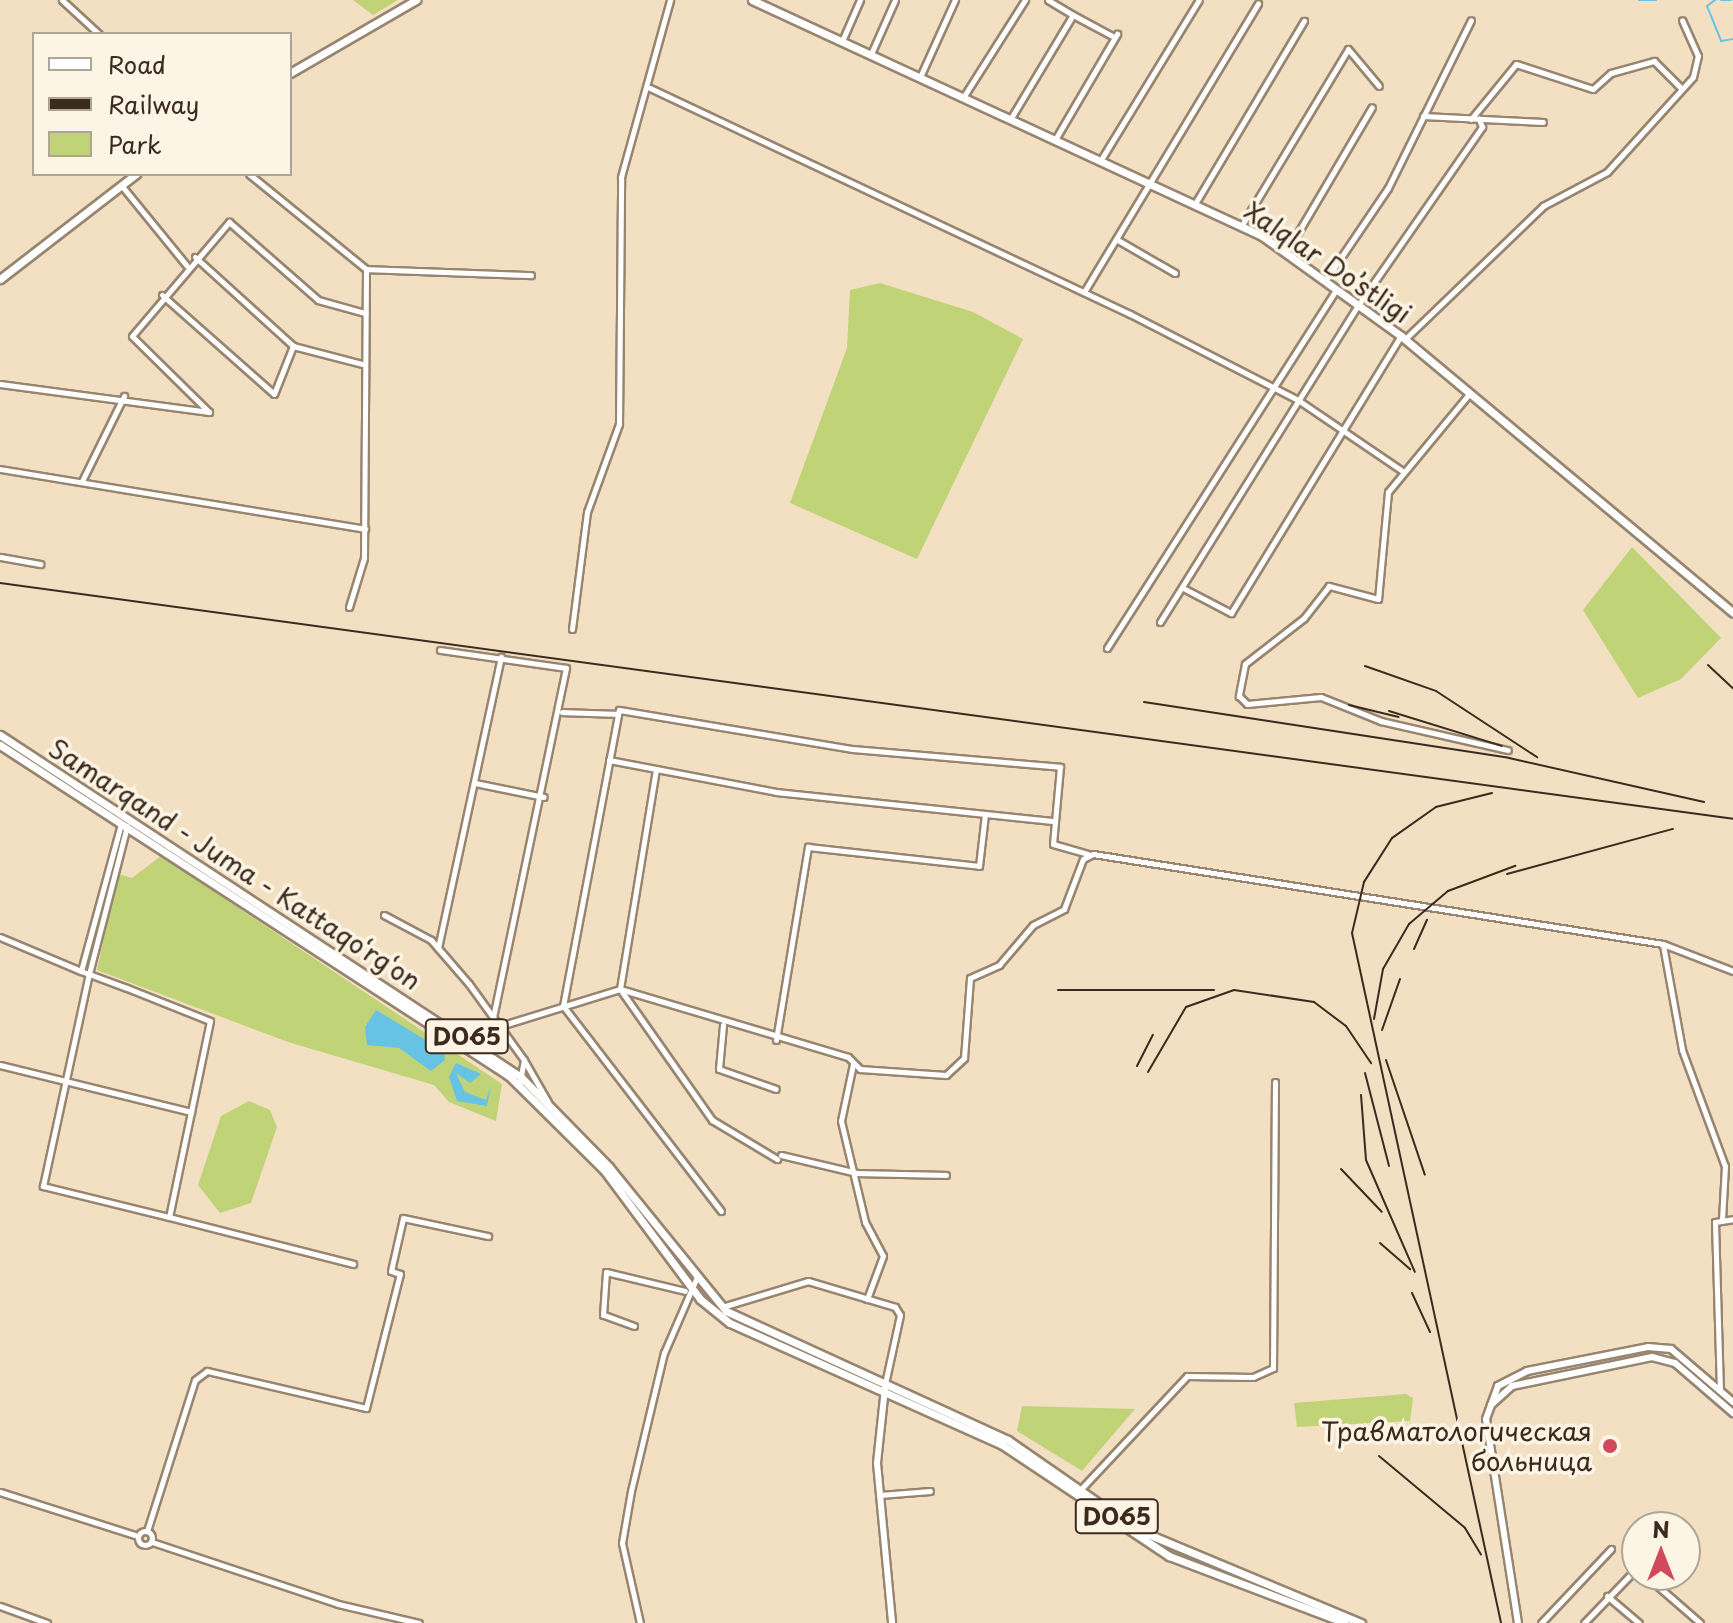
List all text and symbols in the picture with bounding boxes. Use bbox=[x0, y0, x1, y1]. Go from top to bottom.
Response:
legend bbox=[32, 32, 292, 176]
text: Road bbox=[108, 46, 166, 82]
text: Railway bbox=[108, 86, 199, 122]
text: Park bbox=[108, 126, 162, 162]
street label: Xalqlar Do’stligi bbox=[1239, 195, 1417, 329]
street label: Samarqand - Juma - Kattaqo‘rg‘on bbox=[43, 732, 427, 996]
road number: D065 bbox=[423, 1016, 511, 1056]
place label: Травматологическая больница bbox=[1321, 1415, 1592, 1476]
marker: Травматологическая больница bbox=[1599, 1435, 1621, 1457]
road number: D065 bbox=[1073, 1496, 1161, 1536]
north arrow bbox=[1621, 1511, 1701, 1591]
text: N bbox=[1652, 1512, 1670, 1545]

